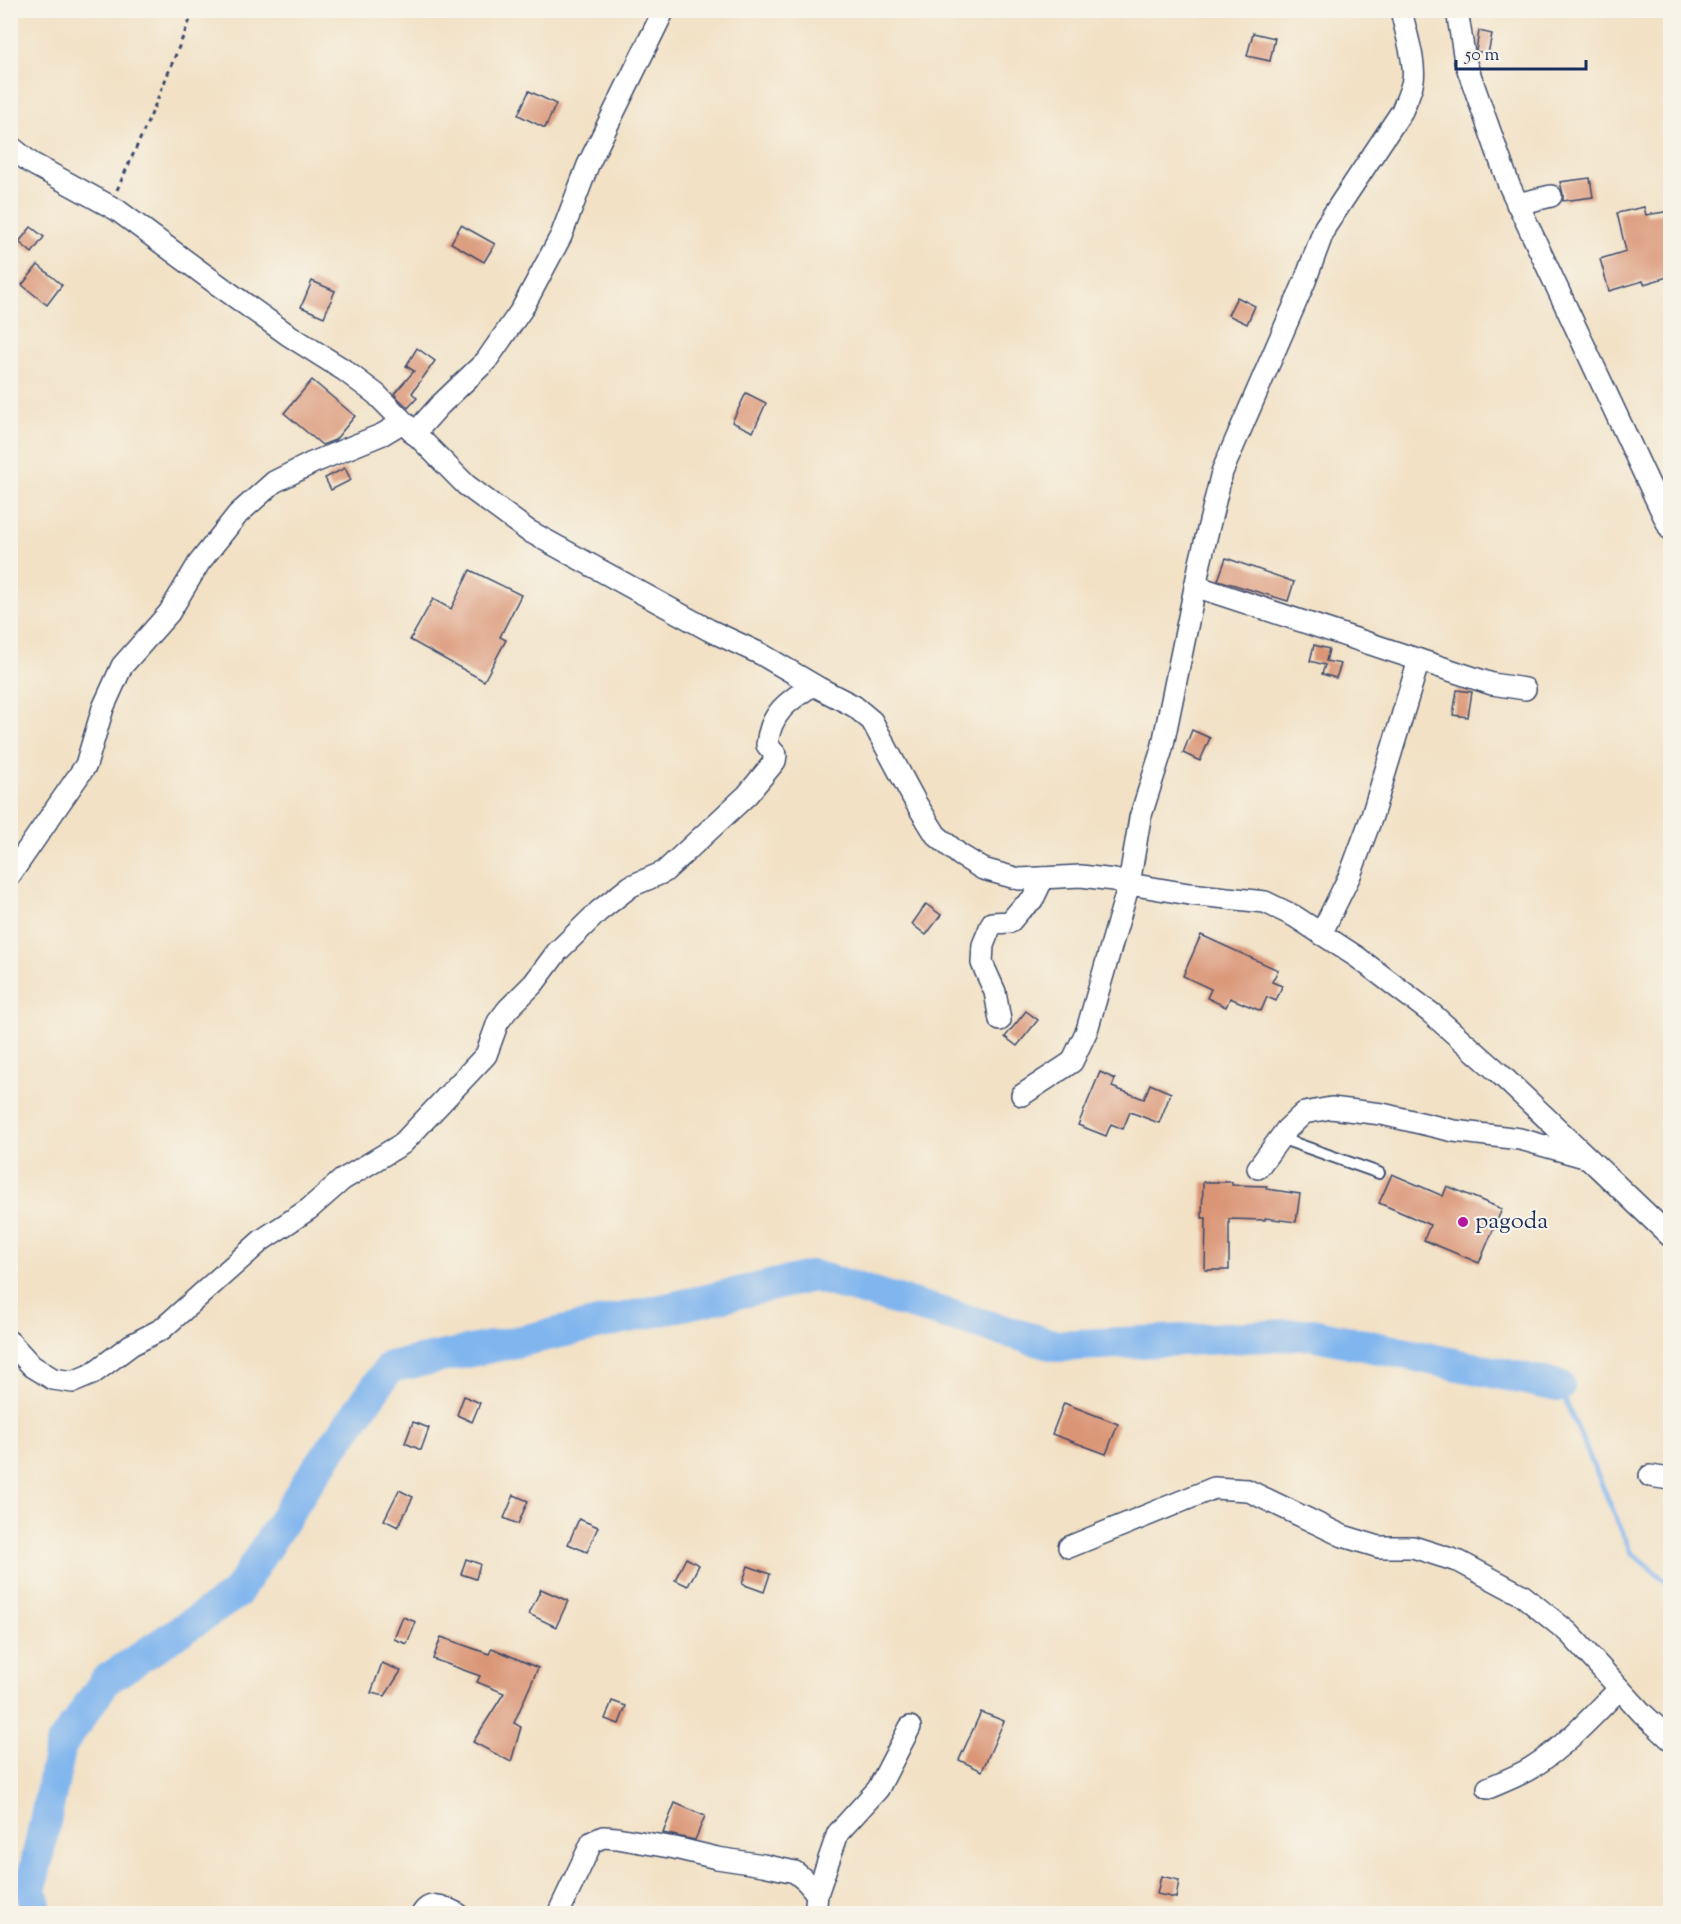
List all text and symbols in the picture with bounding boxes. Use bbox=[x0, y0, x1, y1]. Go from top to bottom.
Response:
scale bar bbox=[1456, 33, 1586, 71]
text: 50 m bbox=[1464, 43, 1500, 69]
place label: pagoda bbox=[1475, 1205, 1548, 1239]
marker: pagoda bbox=[1456, 1215, 1470, 1229]

